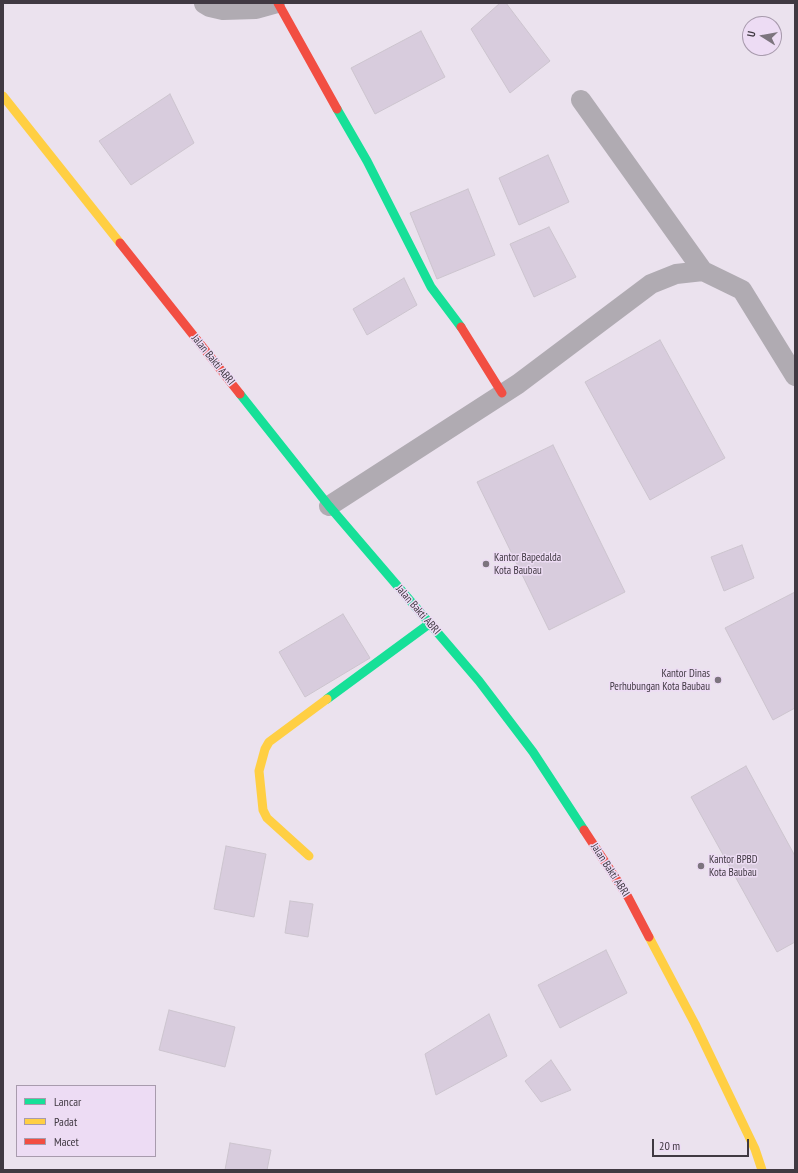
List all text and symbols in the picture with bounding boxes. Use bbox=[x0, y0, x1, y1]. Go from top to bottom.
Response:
north arrow bbox=[742, 16, 782, 56]
text: U bbox=[744, 30, 759, 38]
street label: Jalan Bakti ABRI bbox=[189, 332, 237, 388]
place label: Kantor Bapedalda Kota Baubau bbox=[494, 551, 561, 577]
marker: Kantor Bapedalda Kota Baubau bbox=[481, 559, 491, 569]
street label: Jalan Bakti ABRI bbox=[393, 583, 443, 637]
place label: Kantor Dinas Perhubungan Kota Baubau bbox=[610, 667, 710, 693]
marker: Kantor Dinas Perhubungan Kota Baubau bbox=[713, 675, 723, 685]
street label: Jalan Bakti ABRI bbox=[588, 841, 632, 899]
place label: Kantor BPBD Kota Baubau bbox=[709, 853, 758, 879]
marker: Kantor BPBD Kota Baubau bbox=[696, 861, 706, 871]
legend bbox=[16, 1085, 156, 1157]
text: Lancar bbox=[54, 1094, 81, 1109]
text: Padat bbox=[54, 1114, 77, 1129]
scale bar bbox=[654, 1131, 751, 1157]
text: Macet bbox=[54, 1134, 79, 1149]
text: 20 m bbox=[659, 1138, 680, 1153]

